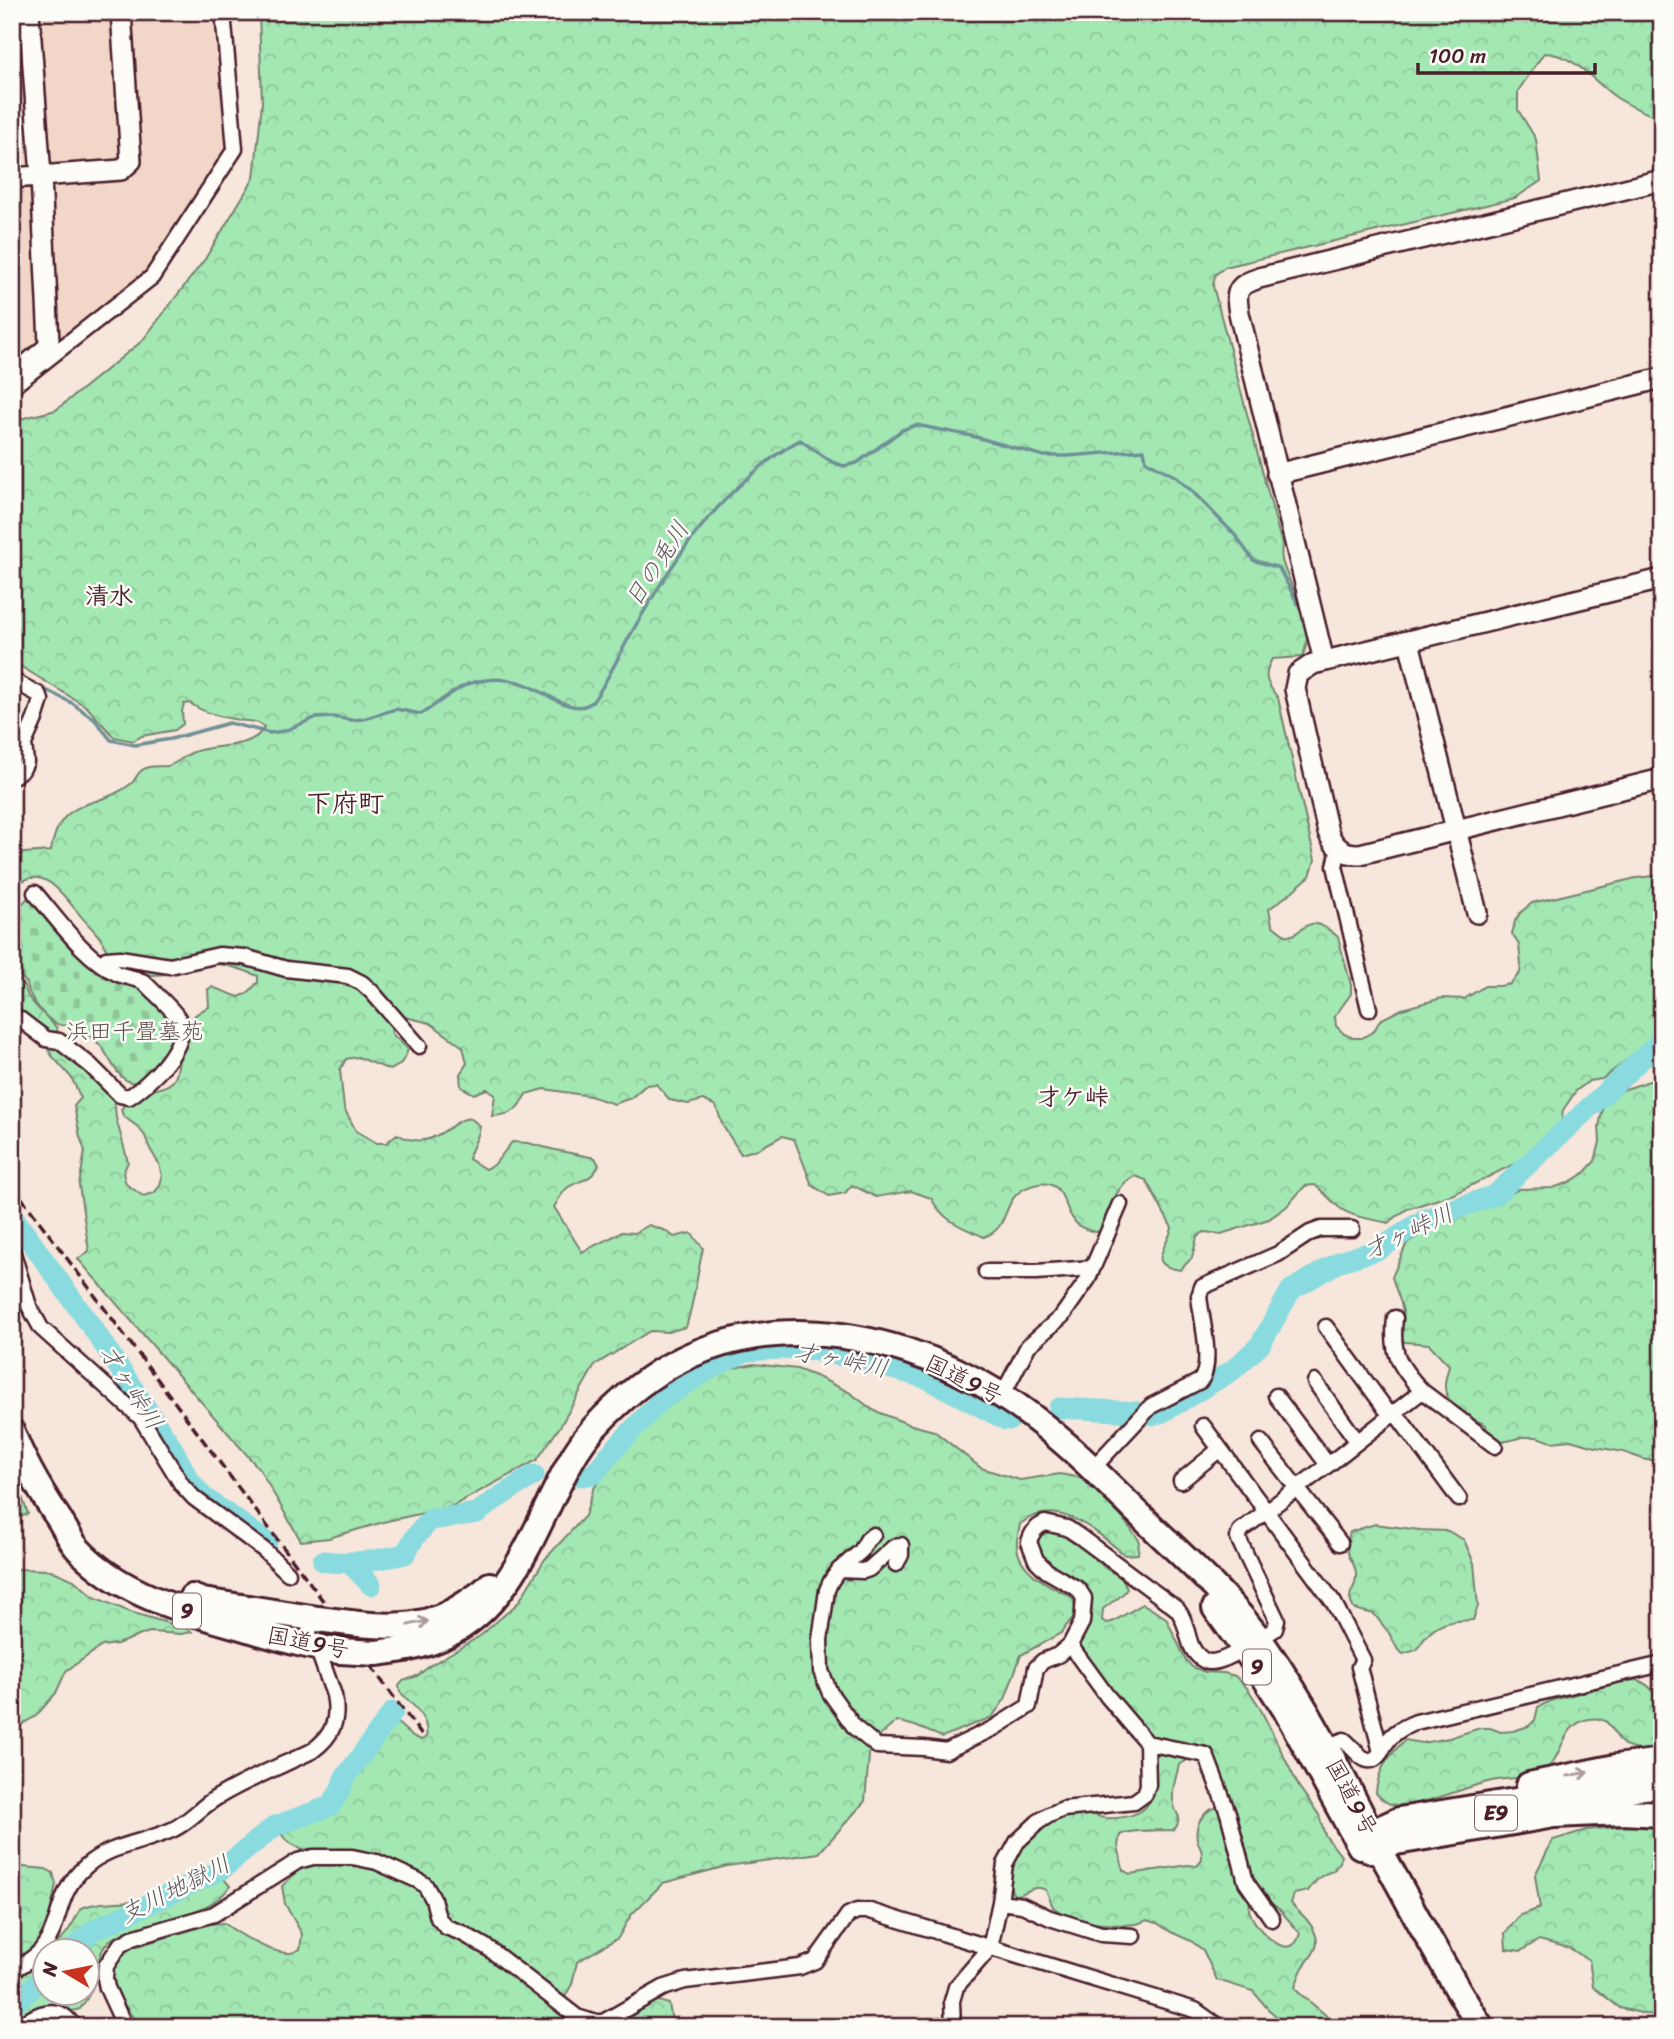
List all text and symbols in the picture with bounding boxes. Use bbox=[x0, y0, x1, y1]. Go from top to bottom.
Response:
scale bar bbox=[1418, 32, 1595, 76]
text: 100 m bbox=[1429, 37, 1486, 75]
water label: 日の兎川 bbox=[613, 512, 701, 616]
district label: 清水 bbox=[85, 575, 133, 617]
district label: 下府町 bbox=[306, 780, 384, 826]
park label: 浜田千畳墓苑 bbox=[66, 1011, 204, 1052]
district label: 才ケ峠 bbox=[1037, 1076, 1109, 1118]
water label: 才ヶ峠川 bbox=[1356, 1193, 1460, 1271]
water label: 才ヶ峠川 bbox=[790, 1330, 892, 1390]
water label: 才ヶ峠川 bbox=[87, 1335, 175, 1439]
street label: 国道9号 bbox=[917, 1343, 1010, 1416]
road number: 9 bbox=[173, 1594, 201, 1628]
street label: 国道9号 bbox=[263, 1614, 353, 1671]
one-way arrow bbox=[406, 1616, 429, 1630]
road number: 9 bbox=[1243, 1650, 1271, 1684]
street label: 国道9号 bbox=[1314, 1751, 1389, 1844]
one-way arrow bbox=[1566, 1767, 1589, 1781]
road number: E9 bbox=[1475, 1796, 1517, 1830]
water label: 支川地獄川 bbox=[112, 1843, 238, 1935]
north arrow bbox=[32, 1938, 102, 2008]
text: N bbox=[32, 1959, 67, 1979]

